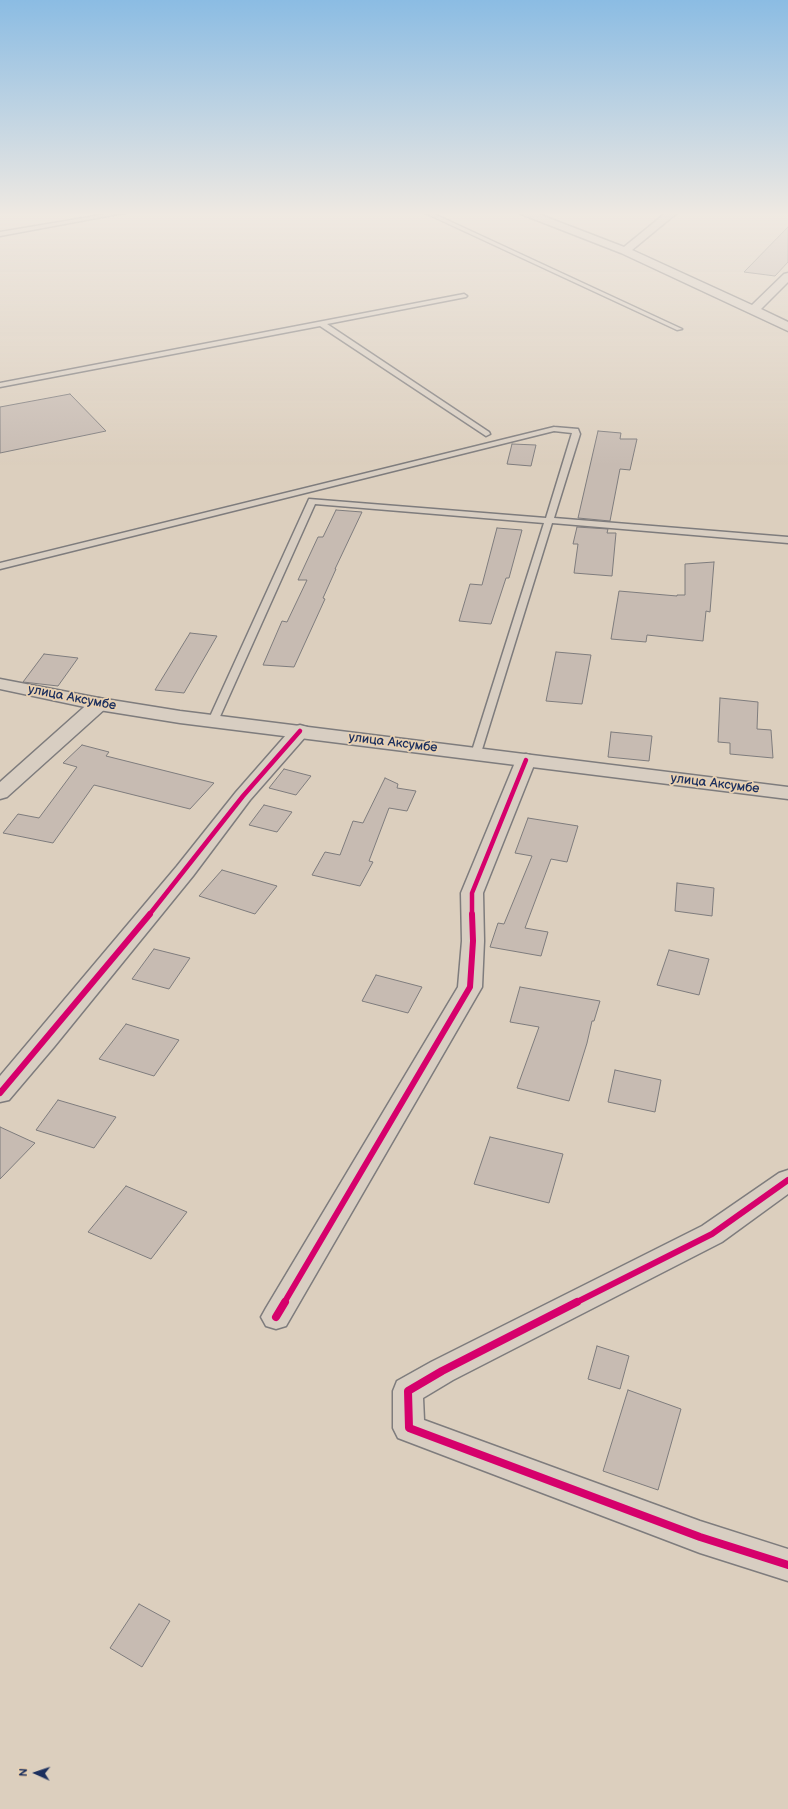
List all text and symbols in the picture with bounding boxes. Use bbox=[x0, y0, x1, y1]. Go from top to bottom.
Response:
street label: улица Аксумбе bbox=[27, 682, 117, 714]
street label: улица Аксумбе bbox=[348, 730, 438, 756]
street label: улица Аксумбе bbox=[670, 771, 760, 797]
north arrow bbox=[16, 1753, 56, 1793]
text: N bbox=[17, 1768, 30, 1777]

